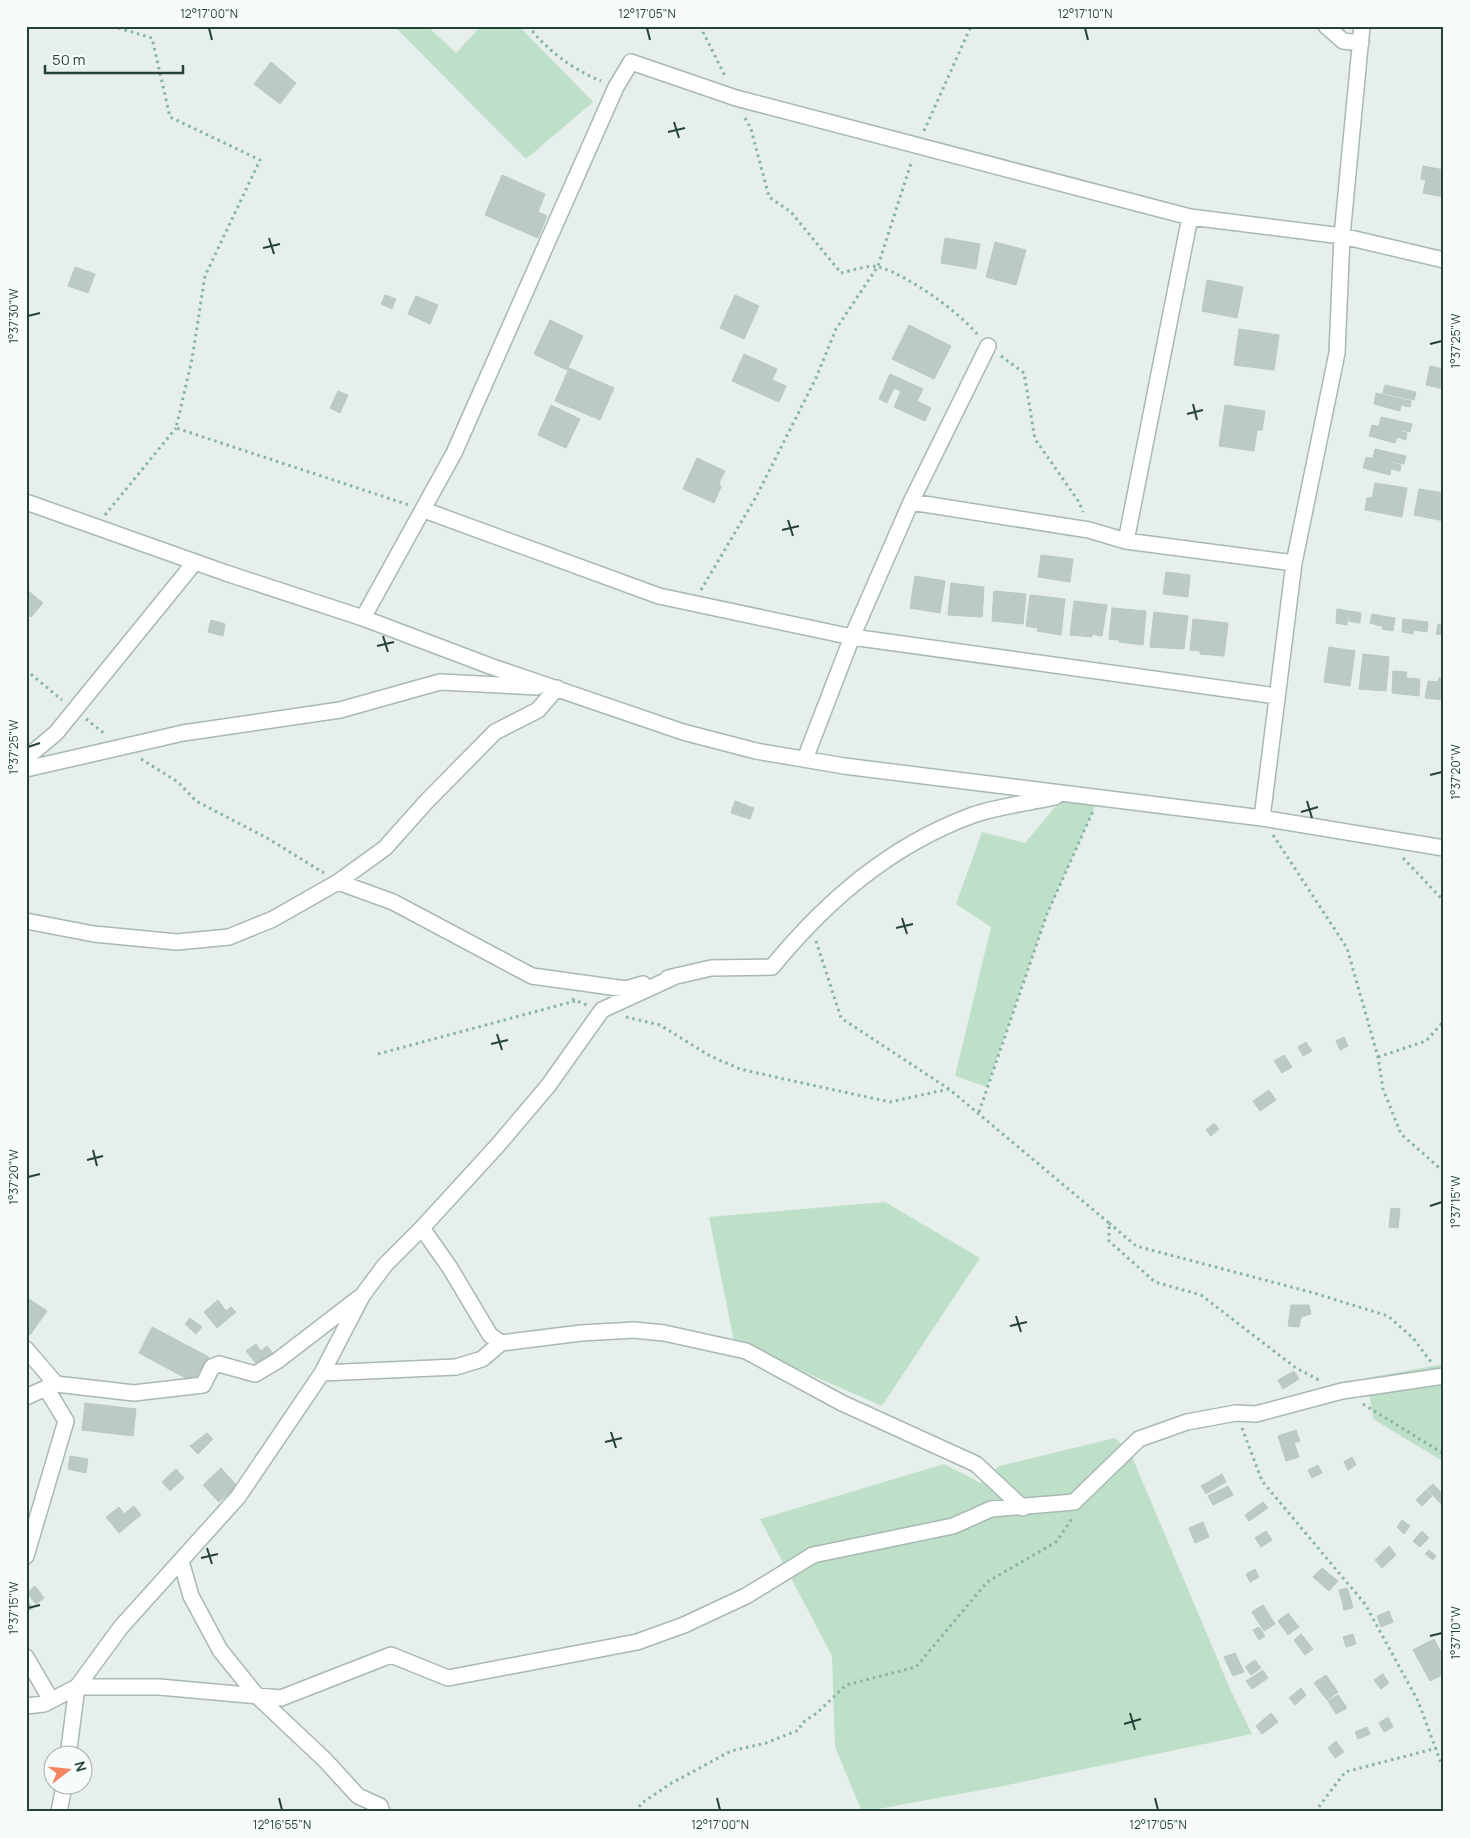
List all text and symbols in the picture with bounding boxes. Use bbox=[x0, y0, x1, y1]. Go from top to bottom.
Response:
text: 12°17'00"N bbox=[180, 5, 238, 22]
text: 12°17'05"N bbox=[618, 5, 676, 22]
text: 12°17'10"N bbox=[1057, 5, 1113, 22]
scale bar bbox=[45, 42, 182, 74]
text: 50 m bbox=[52, 49, 86, 70]
text: 1°37'30"W bbox=[5, 288, 22, 344]
text: 1°37'25"W bbox=[1447, 313, 1464, 369]
text: 1°37'25"W bbox=[5, 719, 22, 775]
text: 1°37'20"W bbox=[1447, 744, 1464, 800]
text: 1°37'20"W bbox=[5, 1149, 22, 1205]
text: 1°37'15"W bbox=[1447, 1175, 1464, 1228]
text: 1°37'15"W bbox=[5, 1581, 22, 1634]
text: 1°37'10"W bbox=[1447, 1606, 1464, 1660]
north arrow bbox=[42, 1746, 92, 1796]
text: N bbox=[70, 1759, 91, 1774]
text: 12°16'55"N bbox=[253, 1816, 311, 1833]
text: 12°17'00"N bbox=[691, 1816, 749, 1833]
text: 12°17'05"N bbox=[1129, 1816, 1187, 1833]

